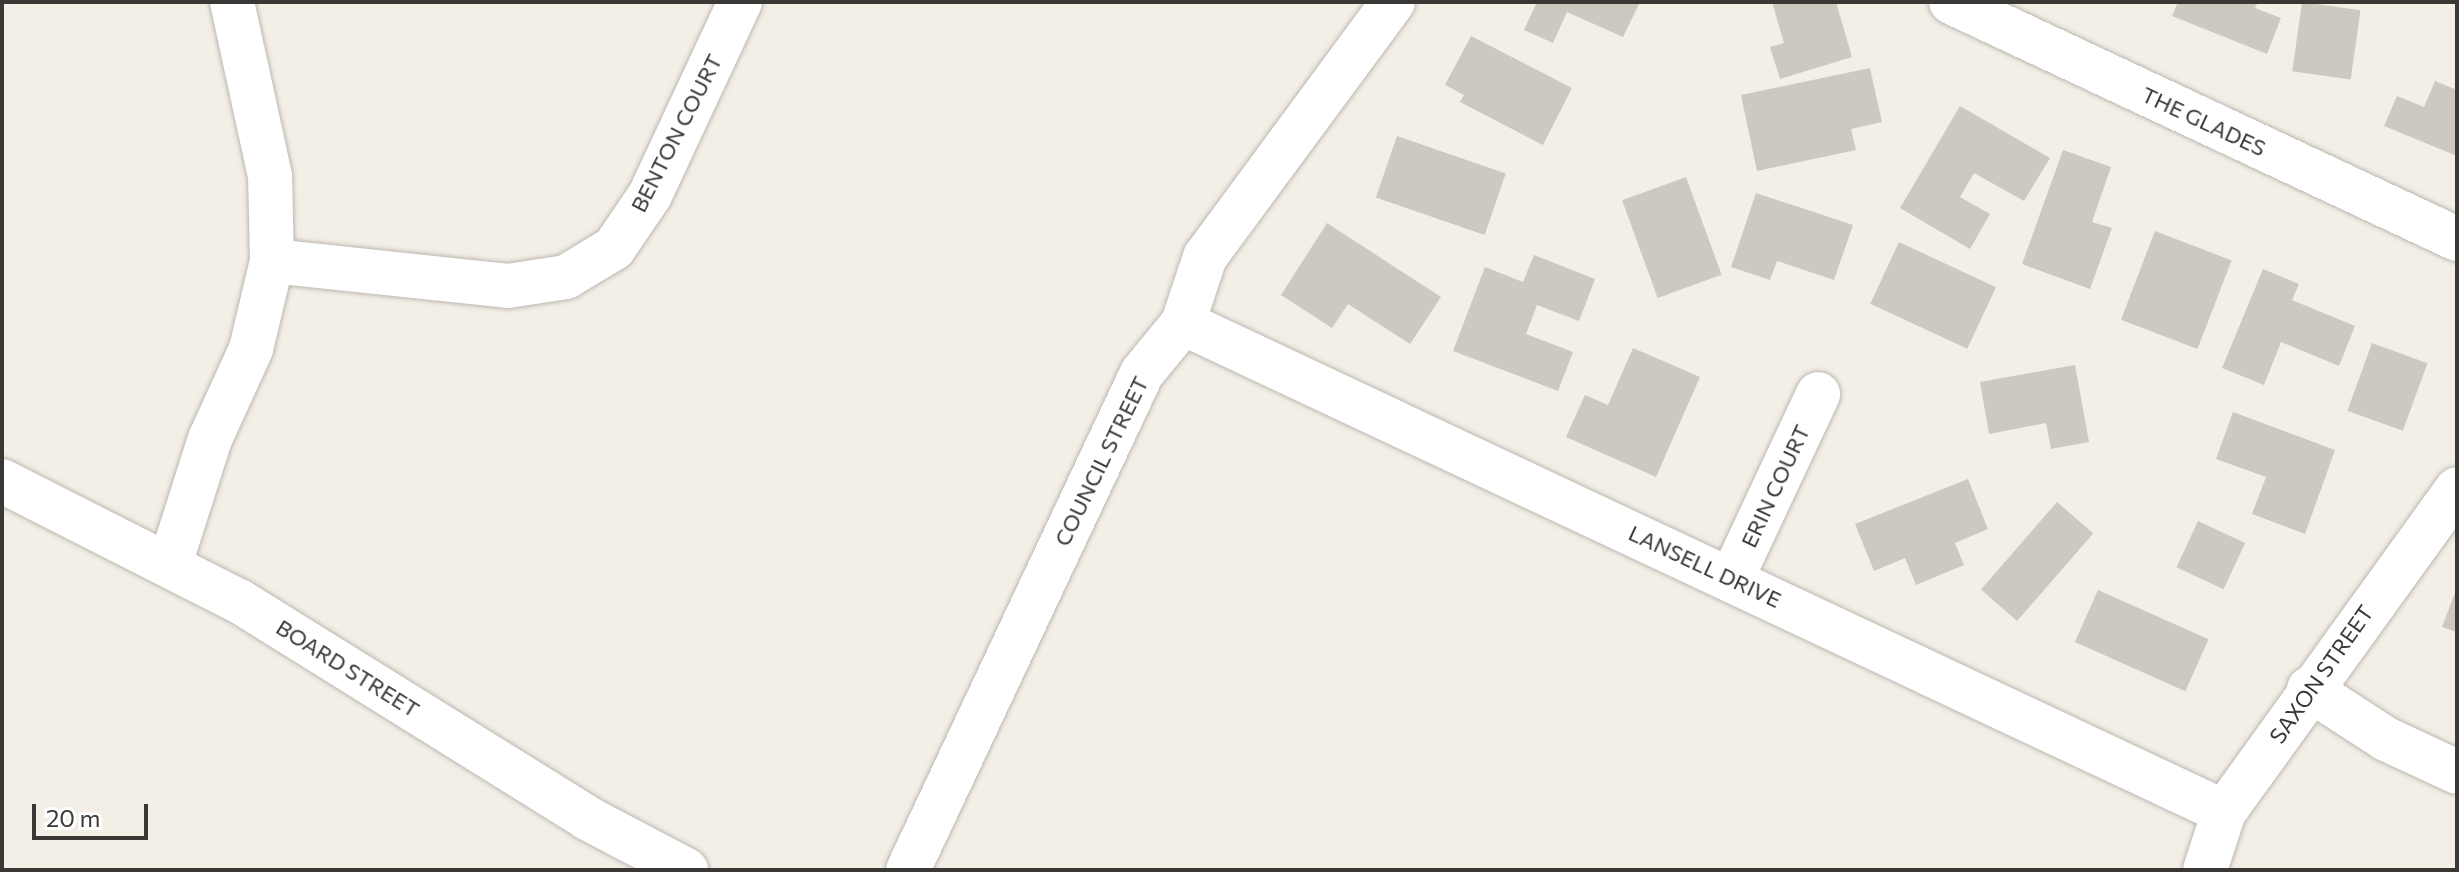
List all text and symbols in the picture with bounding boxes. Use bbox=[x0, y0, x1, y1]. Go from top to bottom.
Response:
street label: BENTON COURT bbox=[625, 50, 727, 216]
street label: THE GLADES bbox=[2138, 81, 2270, 161]
street label: COUNCIL STREET bbox=[1048, 372, 1154, 550]
street label: ERIN COURT bbox=[1735, 420, 1815, 552]
street label: LANSELL DRIVE bbox=[1625, 519, 1785, 613]
street label: SAXON STREET bbox=[2264, 600, 2378, 748]
street label: BOARD STREET bbox=[272, 613, 424, 723]
scale bar bbox=[36, 788, 152, 838]
text: 20 m bbox=[46, 803, 100, 832]

